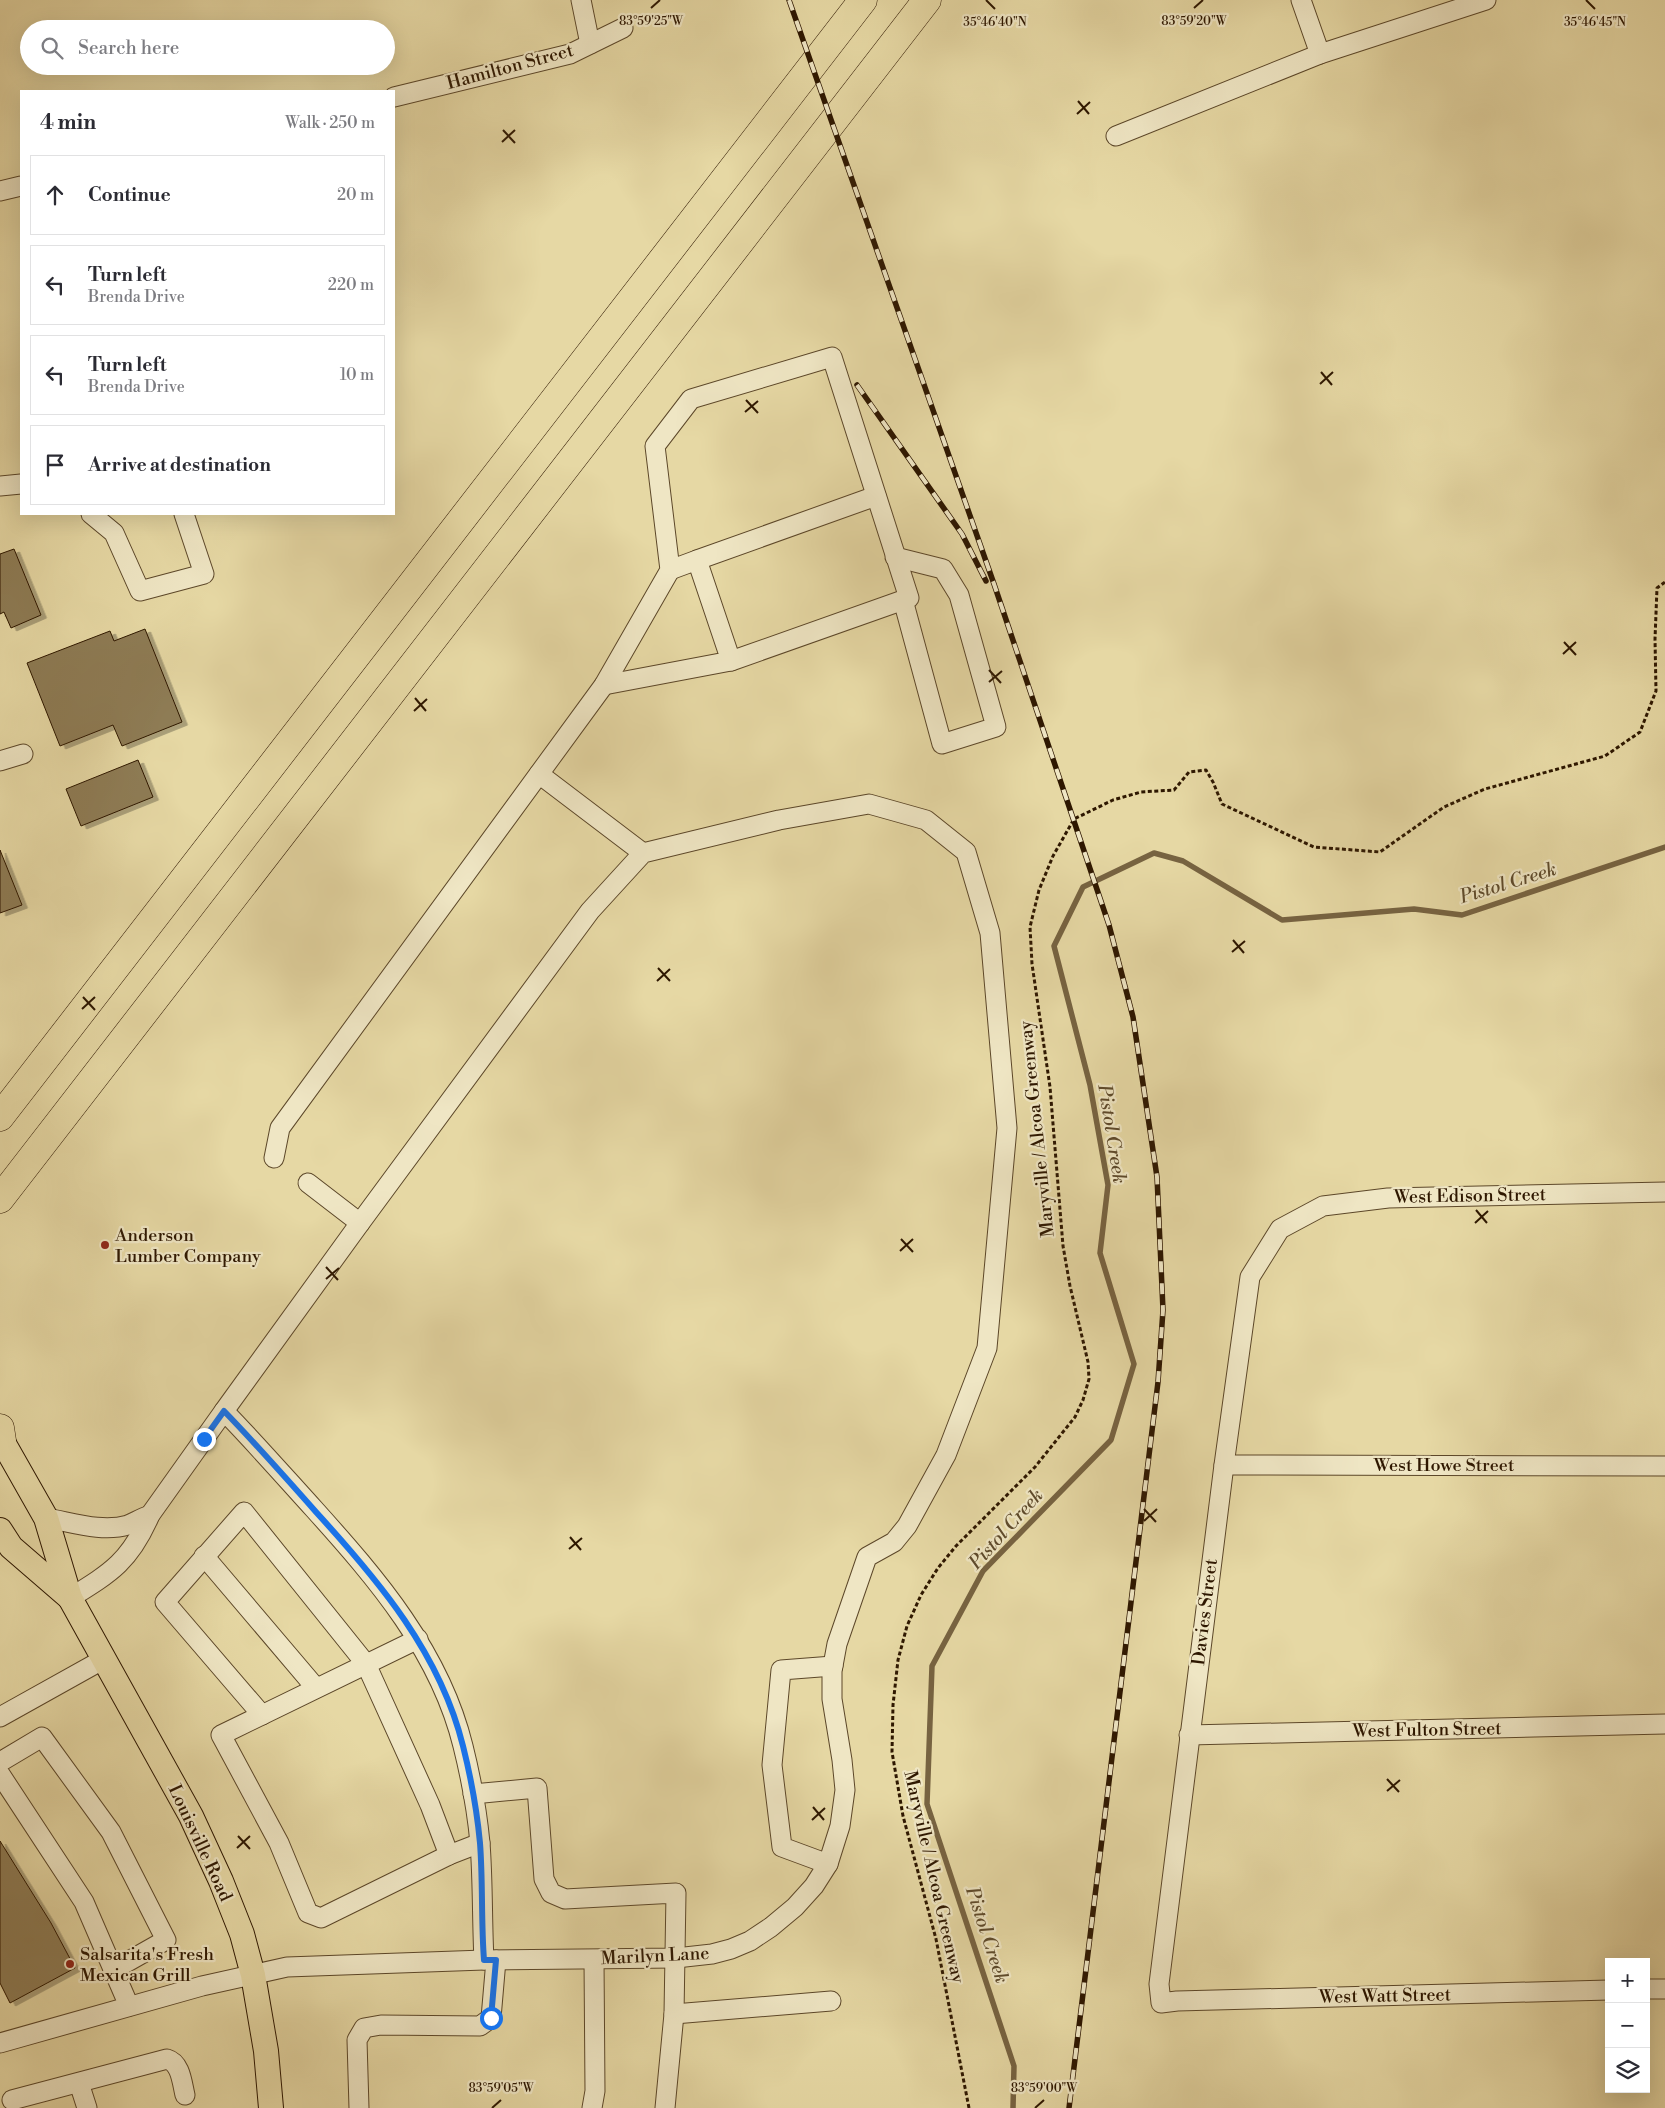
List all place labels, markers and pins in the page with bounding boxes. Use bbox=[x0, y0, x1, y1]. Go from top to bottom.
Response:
place label: Anderson Lumber Company bbox=[114, 1224, 261, 1268]
marker: Anderson Lumber Company bbox=[99, 1239, 111, 1251]
place label: Salsarita's Fresh Mexican Grill bbox=[80, 1943, 214, 1987]
marker: Salsarita's Fresh Mexican Grill bbox=[64, 1958, 76, 1970]

